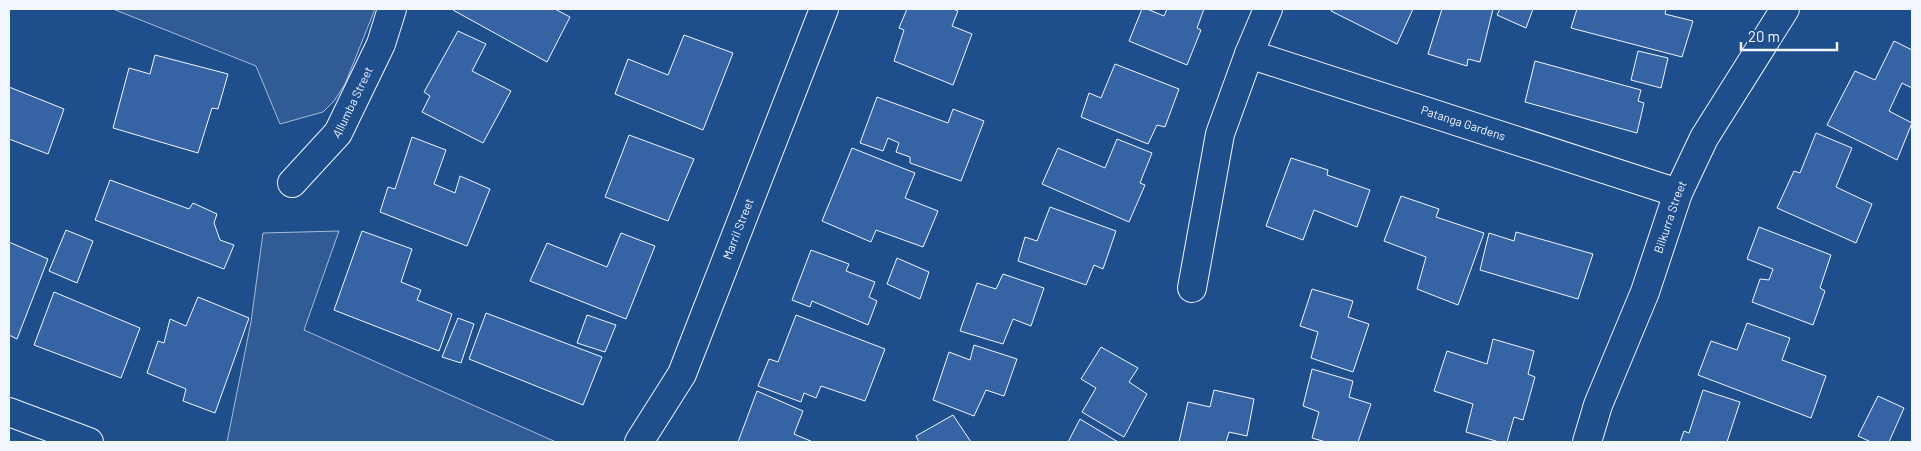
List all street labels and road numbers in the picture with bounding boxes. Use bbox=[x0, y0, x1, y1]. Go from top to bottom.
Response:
street label: Allumba Street bbox=[329, 64, 375, 140]
street label: Patanga Gardens bbox=[1419, 102, 1508, 143]
street label: Bilkurra Street bbox=[1650, 178, 1689, 255]
street label: Marril Street bbox=[719, 196, 756, 261]

